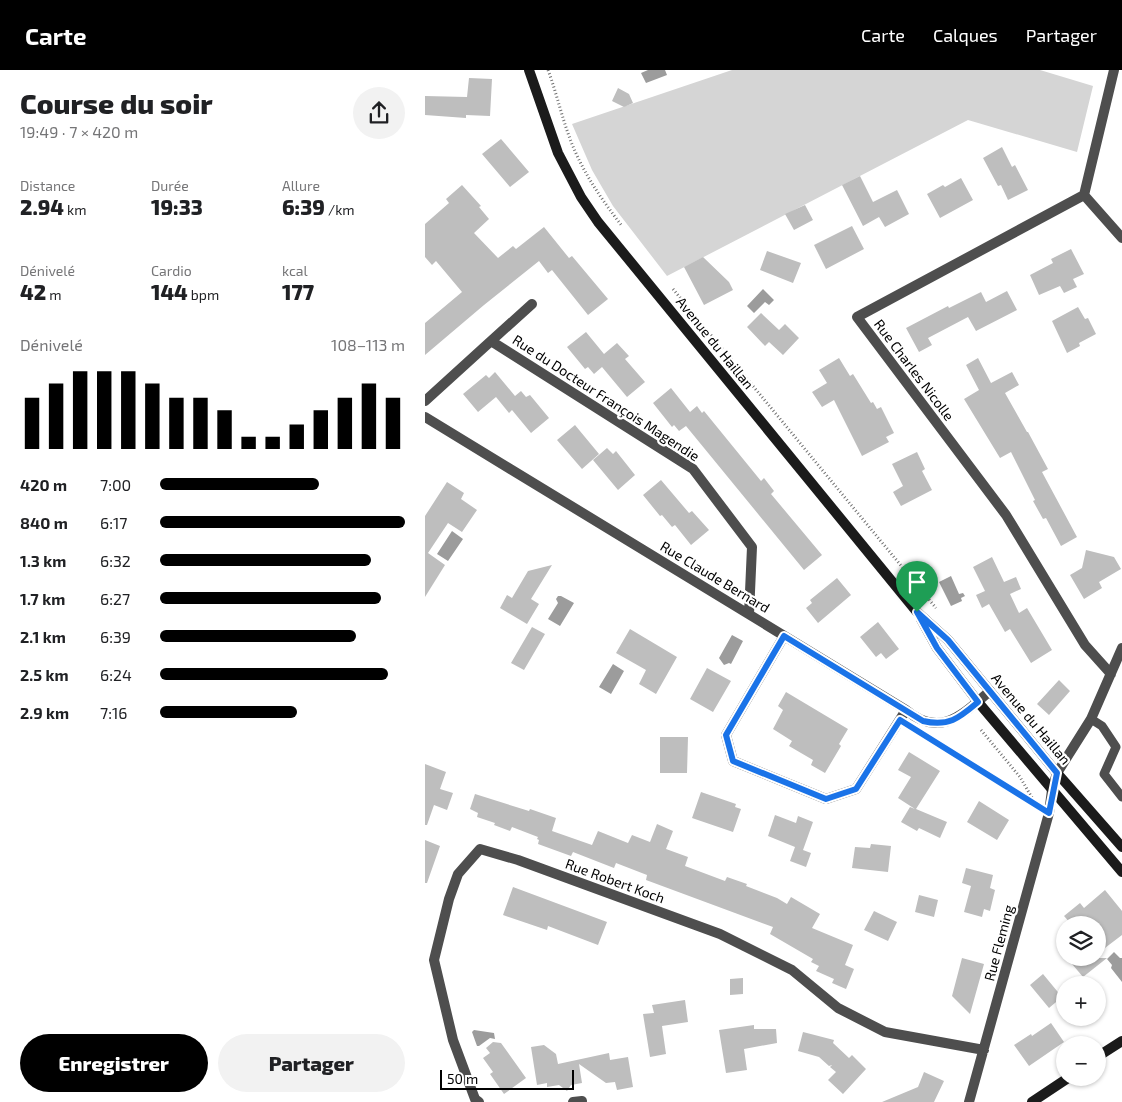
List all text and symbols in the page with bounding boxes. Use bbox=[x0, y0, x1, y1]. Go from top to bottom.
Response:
text: Carte bbox=[25, 21, 86, 50]
text: Carte bbox=[861, 24, 905, 46]
text: Calques bbox=[933, 24, 998, 46]
text: Partager bbox=[1026, 24, 1097, 46]
text: Course du soir bbox=[20, 86, 213, 120]
button: share bbox=[353, 87, 405, 139]
text: 19:49 · 7 × 420 m bbox=[20, 122, 138, 141]
text: Distance bbox=[20, 177, 75, 194]
text: Durée bbox=[151, 177, 189, 194]
text: Allure bbox=[282, 177, 320, 194]
text: 2.94 bbox=[20, 194, 64, 219]
text: 19:33 bbox=[151, 194, 203, 219]
text: 6:39 bbox=[282, 194, 325, 219]
text: km bbox=[64, 201, 86, 218]
text: /km bbox=[325, 201, 355, 218]
text: Dénivelé bbox=[20, 262, 75, 279]
text: Cardio bbox=[151, 262, 192, 279]
text: kcal bbox=[282, 262, 308, 279]
text: 42 bbox=[20, 279, 46, 304]
text: 144 bbox=[151, 279, 188, 304]
text: 177 bbox=[282, 279, 314, 304]
text: m bbox=[46, 286, 61, 303]
text: bpm bbox=[188, 286, 219, 303]
street label: Avenue du Haillan bbox=[673, 293, 758, 392]
street label: Rue Charles Nicolle bbox=[871, 316, 958, 424]
street label: Rue du Docteur François Magendie bbox=[509, 331, 703, 465]
text: Dénivelé bbox=[20, 335, 83, 354]
text: 108–113 m bbox=[331, 335, 405, 354]
text: 420 m bbox=[20, 475, 67, 494]
text: 7:00 bbox=[100, 475, 131, 494]
text: 840 m bbox=[20, 513, 68, 532]
text: 6:17 bbox=[100, 513, 128, 532]
street label: Rue Claude Bernard bbox=[657, 537, 773, 616]
text: 1.3 km bbox=[20, 551, 66, 570]
text: 6:32 bbox=[100, 551, 131, 570]
pin bbox=[896, 561, 938, 612]
icon: arrive bbox=[903, 568, 931, 596]
text: 1.7 km bbox=[20, 589, 65, 608]
text: 6:27 bbox=[100, 589, 130, 608]
text: 2.1 km bbox=[20, 627, 66, 646]
text: 6:39 bbox=[100, 627, 131, 646]
text: 2.5 km bbox=[20, 665, 69, 684]
text: 6:24 bbox=[100, 665, 132, 684]
street label: Avenue du Haillan bbox=[988, 670, 1074, 768]
text: 2.9 km bbox=[20, 703, 69, 722]
text: 7:16 bbox=[100, 703, 128, 722]
street label: Rue Robert Koch bbox=[563, 855, 667, 906]
street label: Rue Fleming bbox=[980, 903, 1017, 983]
map controls bbox=[1056, 916, 1106, 1086]
button: layers bbox=[1056, 916, 1106, 966]
button: + bbox=[1056, 976, 1106, 1026]
button: Enregistrer bbox=[20, 1034, 208, 1092]
button: Partager bbox=[218, 1034, 405, 1092]
button: − bbox=[1056, 1036, 1106, 1086]
scale bar bbox=[440, 1067, 574, 1090]
text: 50 m bbox=[447, 1070, 478, 1087]

